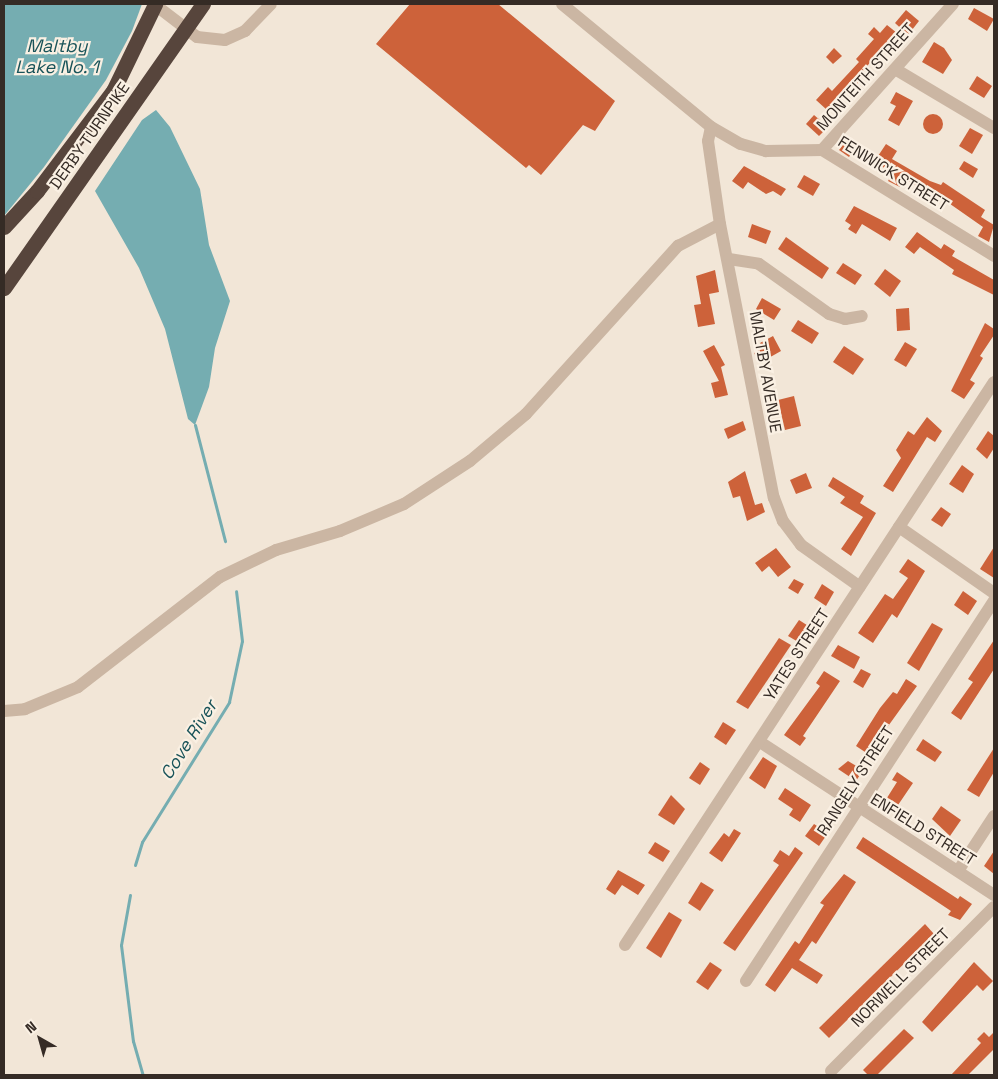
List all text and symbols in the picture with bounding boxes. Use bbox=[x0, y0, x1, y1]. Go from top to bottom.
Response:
street label: MONTEITH STREET bbox=[813, 19, 919, 135]
water label: Maltby Lake No. 1 bbox=[15, 36, 99, 78]
street label: DERBY TURNPIKE bbox=[46, 78, 134, 194]
street label: FENWICK STREET bbox=[834, 132, 952, 216]
street label: MALTBY AVENUE bbox=[745, 310, 785, 434]
street label: YATES STREET bbox=[760, 605, 834, 705]
water label: Cove River bbox=[156, 696, 222, 784]
street label: RANGELY STREET bbox=[813, 722, 899, 840]
street label: ENFIELD STREET bbox=[867, 790, 979, 870]
street label: NORWELL STREET bbox=[847, 924, 955, 1032]
north arrow bbox=[15, 1014, 65, 1064]
text: N bbox=[22, 1017, 40, 1037]

